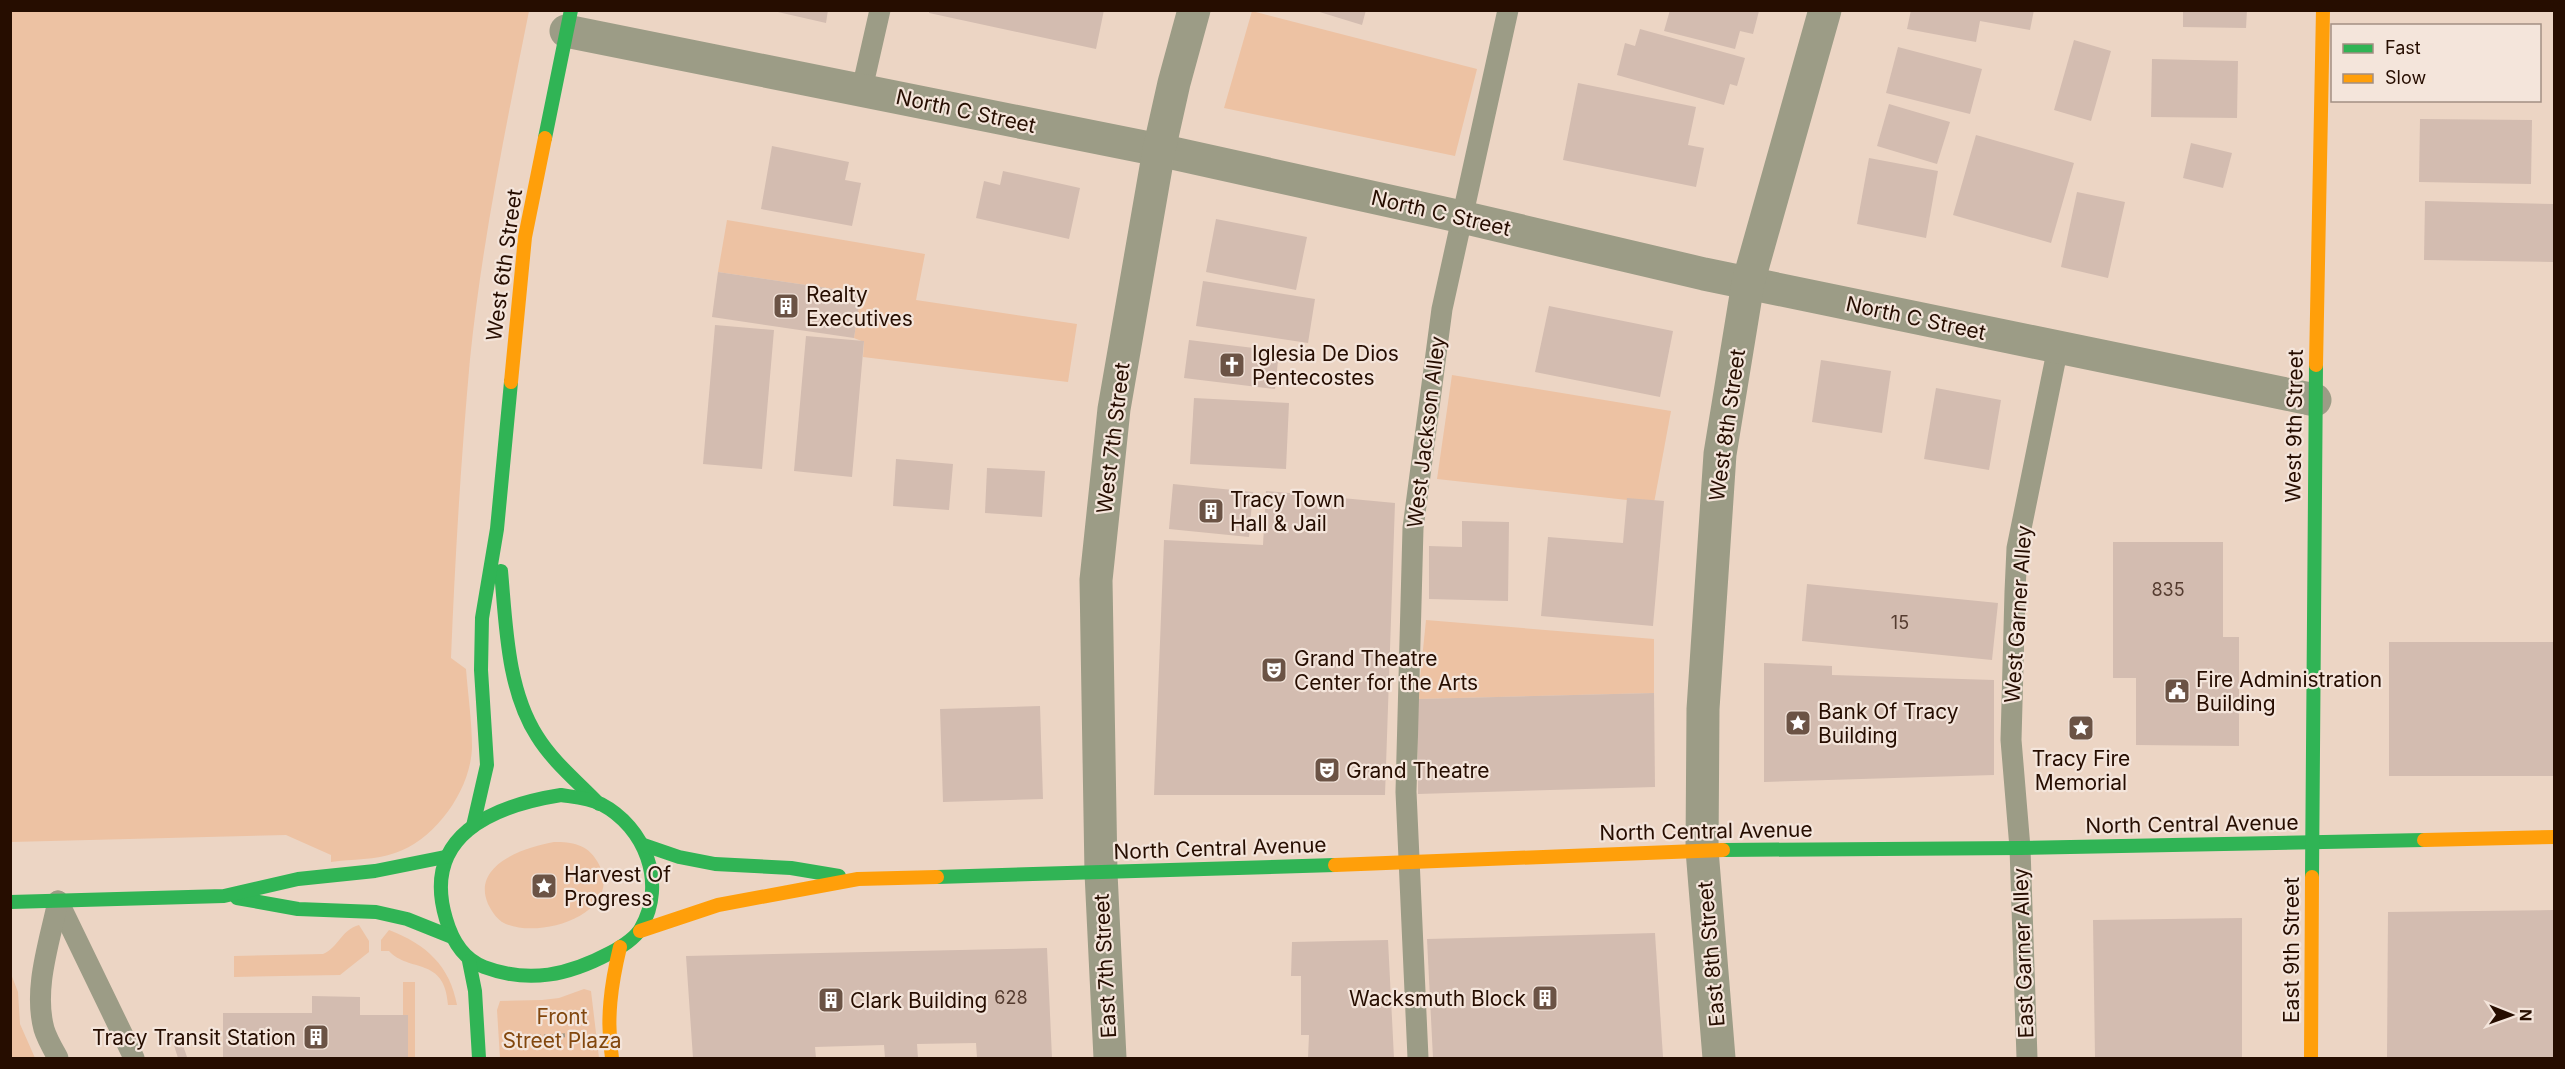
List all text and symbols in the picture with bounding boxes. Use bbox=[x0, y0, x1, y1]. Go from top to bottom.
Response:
legend bbox=[2331, 24, 2541, 102]
text: Fast bbox=[2385, 37, 2421, 58]
text: Slow bbox=[2385, 67, 2426, 88]
street label: North C Street bbox=[894, 84, 1038, 138]
street label: North C Street bbox=[1369, 185, 1513, 241]
street label: West 6th Street bbox=[481, 187, 527, 343]
place label: Realty Executives bbox=[806, 282, 913, 331]
building icon: Realty Executives bbox=[771, 291, 801, 321]
street label: North C Street bbox=[1844, 291, 1988, 345]
street label: West Jackson Alley bbox=[1402, 334, 1450, 529]
place label: Iglesia De Dios Pentecostes bbox=[1252, 341, 1399, 390]
street label: West 8th Street bbox=[1704, 347, 1750, 503]
street label: West 9th Street bbox=[2280, 349, 2308, 503]
church icon: Iglesia De Dios Pentecostes bbox=[1217, 350, 1247, 380]
street label: West 7th Street bbox=[1091, 361, 1135, 515]
place label: Tracy Town Hall & Jail bbox=[1230, 487, 1345, 536]
building icon: Tracy Town Hall & Jail bbox=[1196, 496, 1226, 526]
street label: West Garner Alley bbox=[1999, 524, 2037, 704]
house number: 835 bbox=[2151, 579, 2185, 600]
house number: 15 bbox=[1891, 612, 1909, 633]
place label: Grand Theatre Center for the Arts bbox=[1294, 646, 1478, 695]
theatre icon: Grand Theatre Center for the Arts bbox=[1259, 655, 1289, 685]
place label: Fire Administration Building bbox=[2196, 667, 2382, 716]
public building icon: Fire Administration Building bbox=[2162, 676, 2192, 706]
place label: Bank Of Tracy Building bbox=[1818, 699, 1959, 748]
place icon: Bank Of Tracy Building bbox=[1783, 708, 1813, 738]
place icon: Tracy Fire Memorial bbox=[2066, 713, 2096, 743]
place label: Tracy Fire Memorial bbox=[2032, 746, 2130, 795]
theatre icon: Grand Theatre bbox=[1312, 755, 1342, 785]
place label: Grand Theatre bbox=[1346, 758, 1489, 783]
street label: North Central Avenue bbox=[2085, 810, 2299, 838]
street label: North Central Avenue bbox=[1599, 817, 1813, 845]
street label: North Central Avenue bbox=[1113, 832, 1327, 864]
place label: Harvest Of Progress bbox=[564, 862, 671, 911]
street label: East Garner Alley bbox=[2008, 867, 2038, 1039]
place icon: Harvest Of Progress bbox=[529, 871, 559, 901]
street label: East 9th Street bbox=[2279, 877, 2304, 1023]
street label: East 8th Street bbox=[1692, 880, 1730, 1028]
street label: East 7th Street bbox=[1089, 893, 1121, 1039]
building icon: Wacksmuth Block bbox=[1530, 983, 1560, 1013]
building icon: Clark Building bbox=[816, 985, 846, 1015]
north arrow bbox=[2481, 985, 2541, 1045]
place label: Wacksmuth Block bbox=[1349, 986, 1526, 1011]
house number: 628 bbox=[994, 987, 1028, 1008]
place label: Clark Building bbox=[850, 988, 987, 1013]
park label: Front Street Plaza bbox=[503, 1004, 621, 1053]
text: N bbox=[2516, 1009, 2536, 1022]
building icon: Tracy Transit Station bbox=[301, 1022, 331, 1052]
place label: Tracy Transit Station bbox=[92, 1025, 296, 1050]

